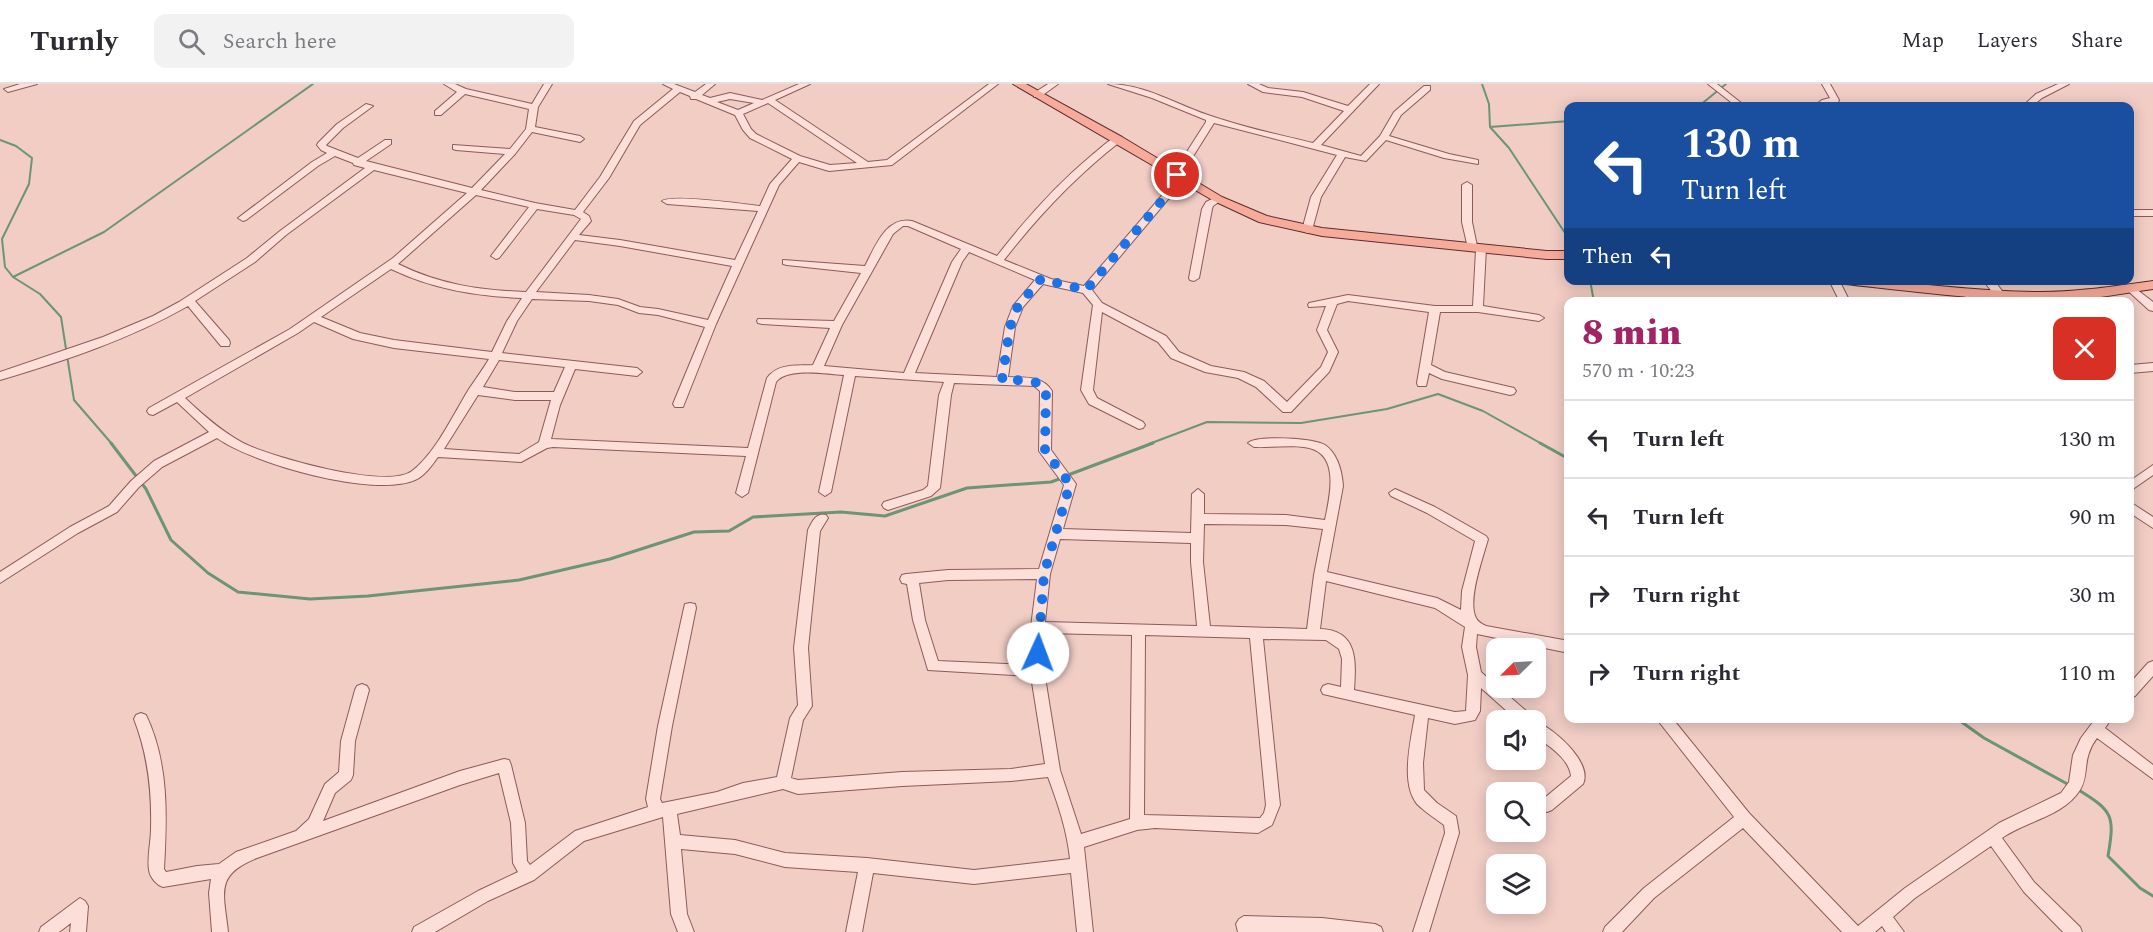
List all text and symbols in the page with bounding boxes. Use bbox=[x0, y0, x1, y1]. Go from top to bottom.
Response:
search box bbox=[154, 14, 574, 68]
text: Turnly bbox=[30, 20, 118, 63]
icon: search bbox=[175, 25, 208, 58]
text: Search here bbox=[223, 25, 337, 58]
text: Map bbox=[1902, 25, 1944, 57]
text: Layers bbox=[1977, 25, 2038, 57]
text: Share bbox=[2071, 25, 2123, 57]
text: 130 m bbox=[1681, 113, 1800, 176]
icon: left bbox=[1582, 126, 1660, 204]
pin bbox=[1151, 149, 1202, 200]
icon: arrive bbox=[1160, 158, 1193, 191]
text: Turn left bbox=[1681, 170, 1787, 212]
text: Then bbox=[1582, 240, 1633, 273]
icon: left bbox=[1645, 240, 1678, 273]
text: 8 min bbox=[1582, 306, 1682, 361]
button: close bbox=[2053, 317, 2116, 380]
text: 570 m · 10:23 bbox=[1582, 356, 1694, 386]
icon: left bbox=[1582, 423, 1615, 456]
text: Turn left bbox=[1633, 423, 1725, 456]
text: 130 m bbox=[2059, 423, 2116, 456]
icon: left bbox=[1582, 501, 1615, 534]
text: Turn left bbox=[1633, 501, 1725, 534]
text: 90 m bbox=[2070, 501, 2116, 534]
icon: right bbox=[1582, 579, 1615, 612]
text: Turn right bbox=[1633, 579, 1740, 612]
text: 30 m bbox=[2070, 579, 2116, 612]
position arrow bbox=[1006, 621, 1070, 685]
north arrow bbox=[1486, 638, 1546, 698]
map controls bbox=[1486, 638, 1546, 914]
icon: right bbox=[1582, 657, 1615, 690]
text: Turn right bbox=[1633, 657, 1740, 690]
text: 110 m bbox=[2059, 657, 2116, 690]
button: sound bbox=[1486, 710, 1546, 770]
button: search bbox=[1486, 782, 1546, 842]
button: layers bbox=[1486, 854, 1546, 914]

